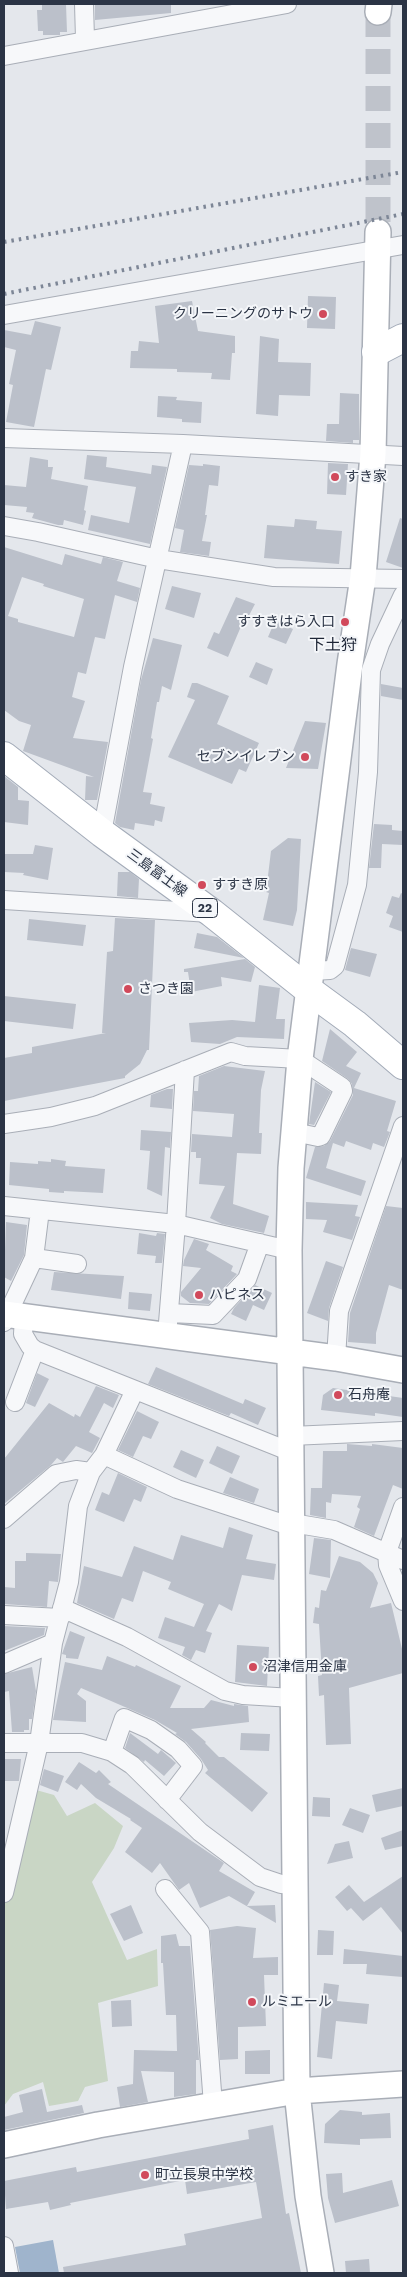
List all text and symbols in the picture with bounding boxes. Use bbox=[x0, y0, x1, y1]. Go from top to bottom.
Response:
place label: クリーニングのサトウ bbox=[173, 306, 313, 322]
marker: クリーニングのサトウ bbox=[317, 308, 329, 320]
place label: すき家 bbox=[345, 469, 387, 485]
marker: すき家 bbox=[329, 471, 341, 483]
place label: すすきはら入口 bbox=[237, 614, 335, 630]
marker: すすきはら入口 bbox=[339, 616, 351, 628]
district label: 下土狩 bbox=[309, 635, 357, 655]
place label: セブンイレブン bbox=[197, 749, 295, 765]
marker: セブンイレブン bbox=[299, 751, 311, 763]
street label: 三島富士線 bbox=[124, 846, 190, 900]
place label: すすき原 bbox=[212, 877, 268, 893]
marker: すすき原 bbox=[196, 879, 208, 891]
road number: 22 bbox=[192, 898, 218, 918]
place label: さつき園 bbox=[138, 981, 194, 997]
marker: さつき園 bbox=[122, 983, 134, 995]
place label: ハピネス bbox=[209, 1287, 265, 1303]
marker: ハピネス bbox=[193, 1289, 205, 1301]
place label: 石舟庵 bbox=[348, 1387, 390, 1403]
marker: 石舟庵 bbox=[332, 1389, 344, 1401]
place label: 沼津信用金庫 bbox=[263, 1659, 347, 1675]
marker: 沼津信用金庫 bbox=[247, 1661, 259, 1673]
place label: ルミエール bbox=[262, 1994, 332, 2010]
marker: ルミエール bbox=[246, 1996, 258, 2008]
place label: 町立長泉中学校 bbox=[155, 2167, 253, 2183]
marker: 町立長泉中学校 bbox=[139, 2169, 151, 2181]

